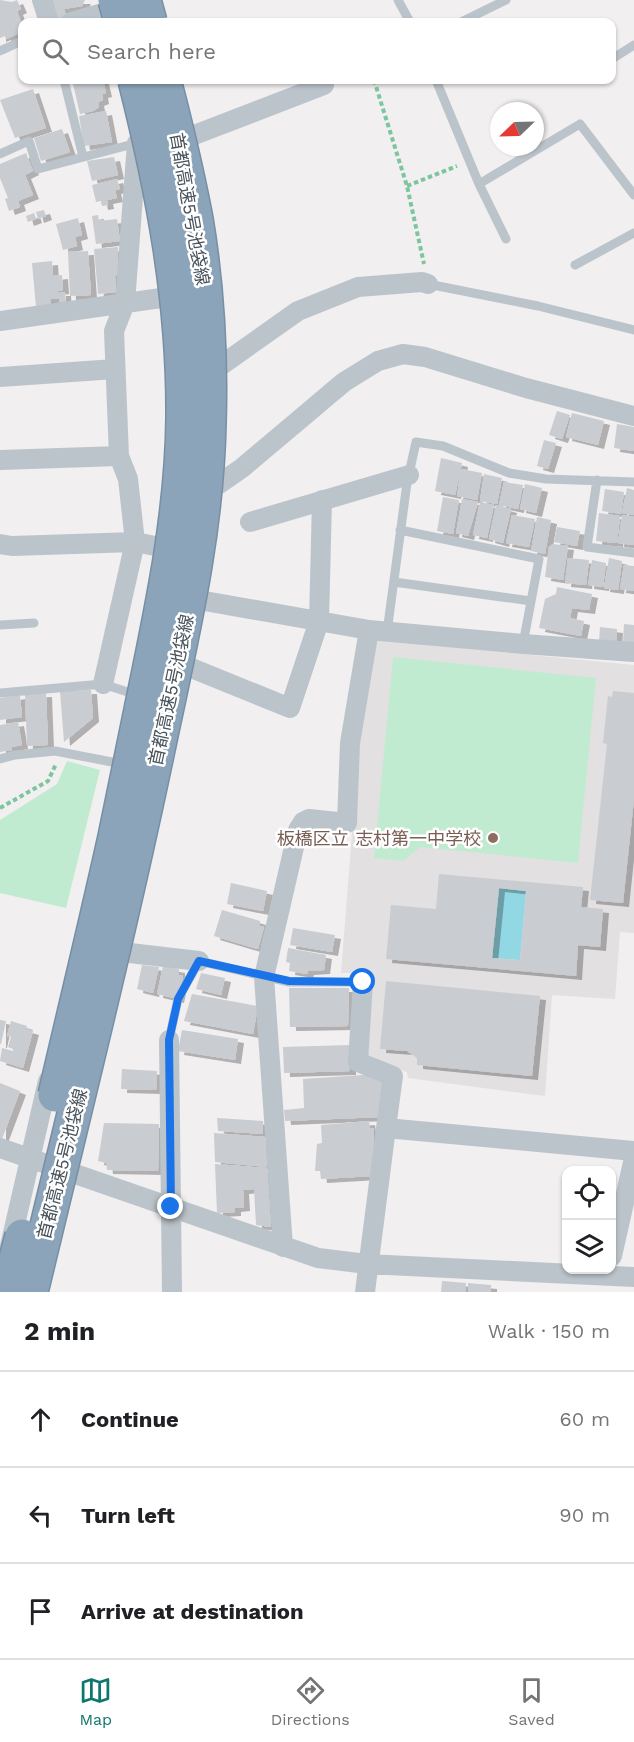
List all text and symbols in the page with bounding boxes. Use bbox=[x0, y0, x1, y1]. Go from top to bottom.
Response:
search box bbox=[18, 18, 616, 84]
icon: search bbox=[39, 35, 72, 68]
text: Search here bbox=[87, 39, 216, 64]
north arrow bbox=[490, 102, 544, 156]
street label: 首都高速5号池袋線 bbox=[166, 131, 214, 287]
street label: 首都高速5号池袋線 bbox=[145, 612, 197, 768]
place label: 板橋区立 志村第一中学校 bbox=[277, 828, 481, 849]
marker: 板橋区立 志村第一中学校 bbox=[486, 831, 500, 845]
route start bbox=[349, 968, 375, 994]
street label: 首都高速5号池袋線 bbox=[33, 1087, 91, 1241]
map controls bbox=[562, 1166, 616, 1274]
button: locate bbox=[562, 1166, 616, 1220]
route end bbox=[157, 1193, 183, 1219]
button: layers bbox=[562, 1220, 616, 1274]
text: 2 min bbox=[24, 1316, 95, 1346]
text: Walk · 150 m bbox=[488, 1319, 610, 1343]
icon: ahead bbox=[24, 1403, 57, 1436]
text: Continue bbox=[81, 1407, 179, 1432]
text: 60 m bbox=[560, 1407, 610, 1431]
icon: left bbox=[24, 1499, 57, 1532]
text: Turn left bbox=[81, 1503, 175, 1528]
text: 90 m bbox=[559, 1503, 610, 1527]
icon: arrive bbox=[24, 1595, 57, 1628]
text: Arrive at destination bbox=[81, 1599, 304, 1624]
tab: Map bbox=[79, 1674, 112, 1729]
tab: Directions bbox=[271, 1674, 350, 1729]
tab: Saved bbox=[508, 1674, 555, 1729]

